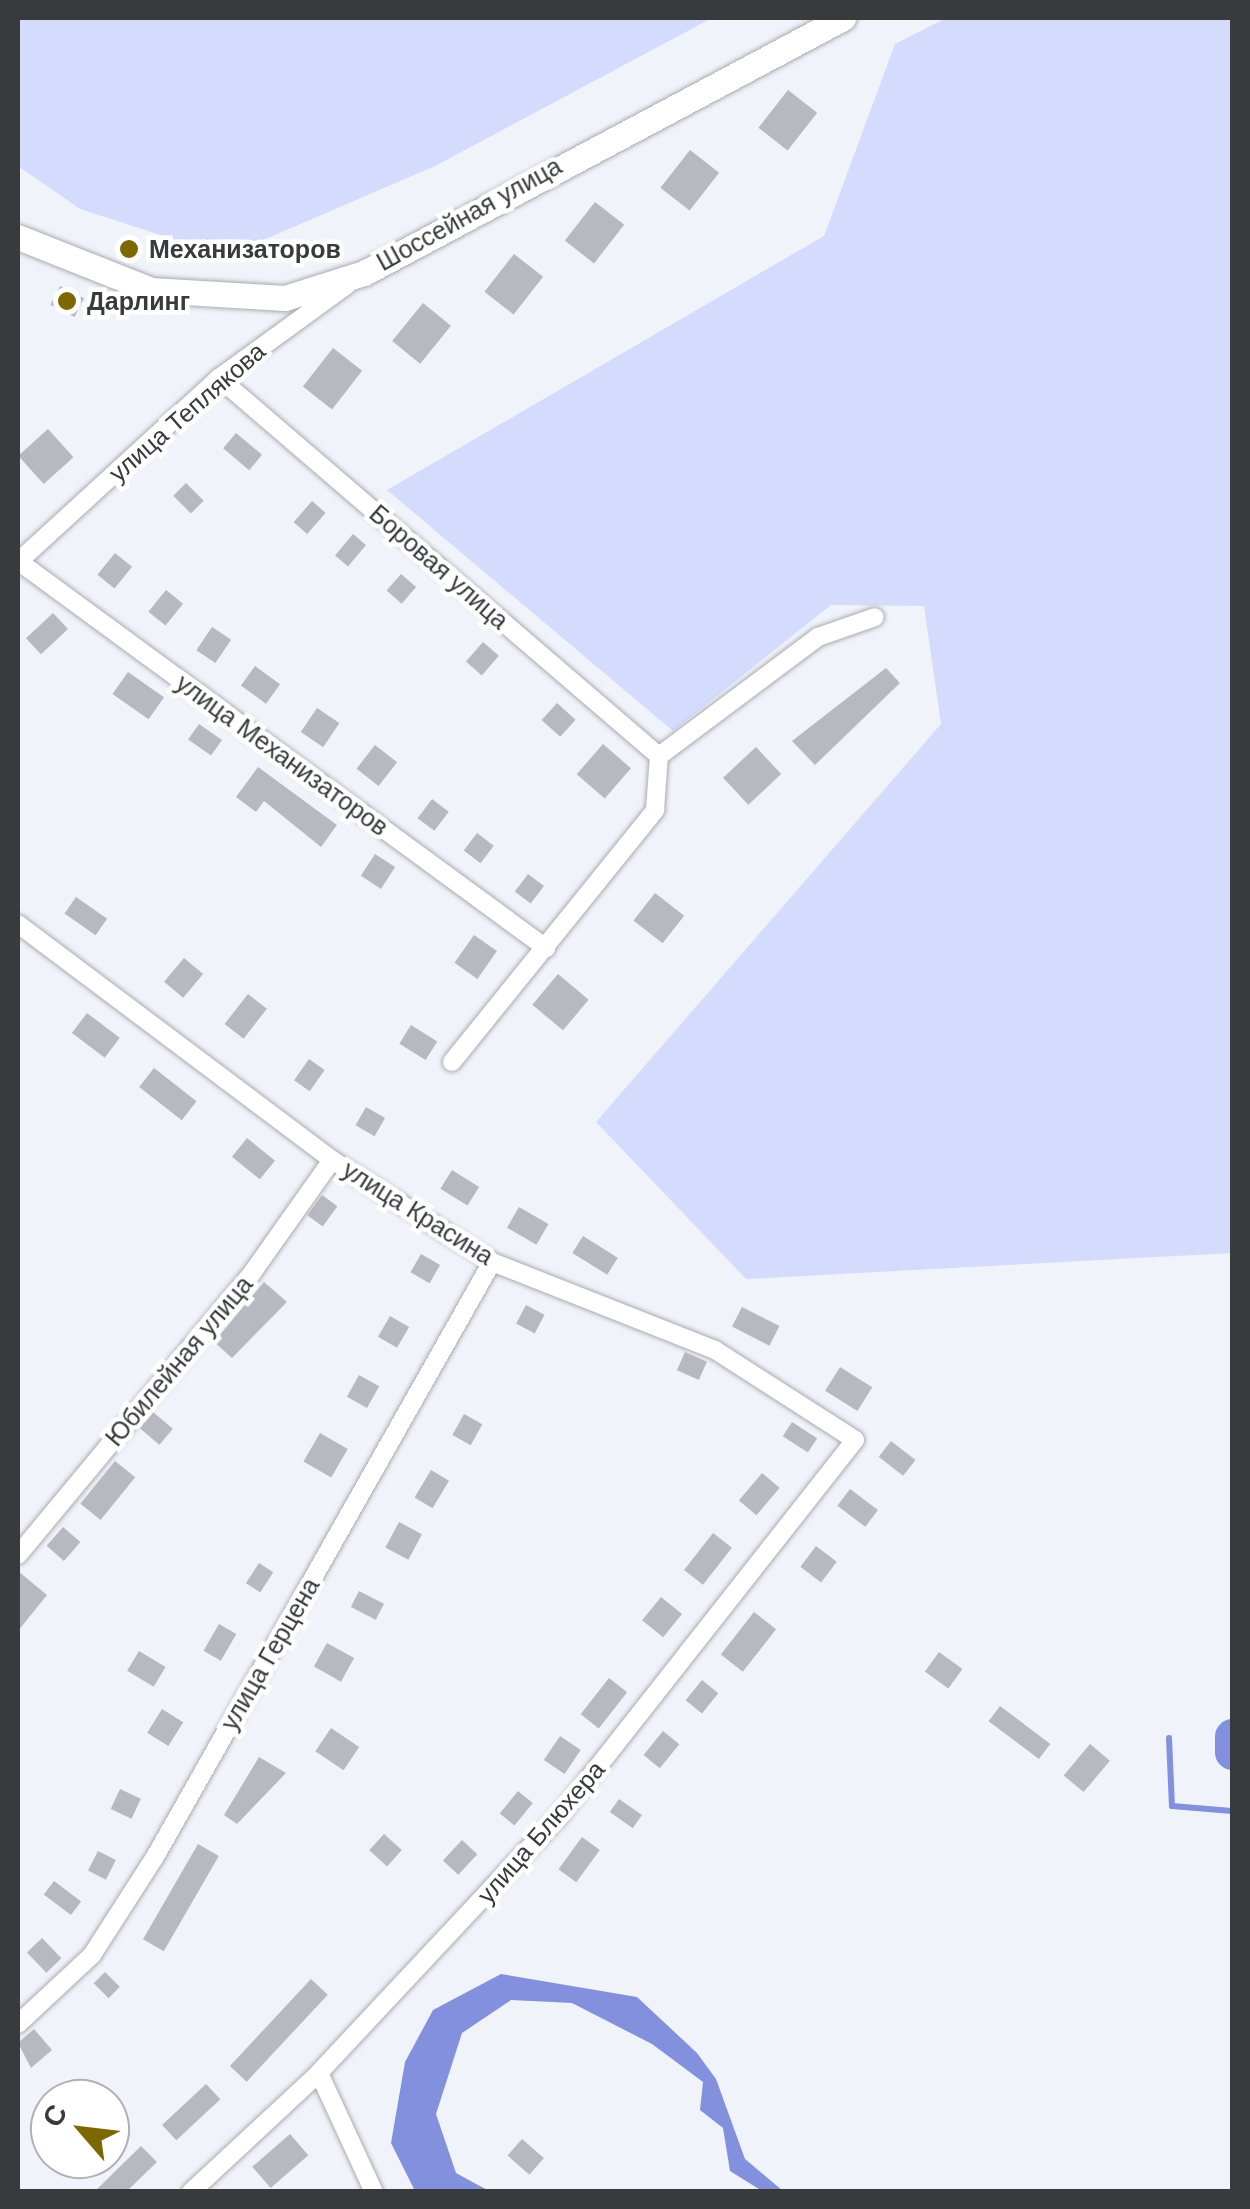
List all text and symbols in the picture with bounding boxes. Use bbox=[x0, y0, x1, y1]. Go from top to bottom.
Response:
street label: Шоссейная улица bbox=[371, 151, 567, 277]
place label: Механизаторов bbox=[149, 234, 341, 264]
marker: Механизаторов bbox=[118, 238, 140, 260]
place label: Дарлинг bbox=[87, 286, 190, 316]
marker: Дарлинг bbox=[56, 290, 78, 312]
street label: улица Теплякова bbox=[103, 336, 271, 488]
street label: Боровая улица bbox=[363, 499, 515, 635]
street label: улица Механизаторов bbox=[170, 668, 394, 842]
street label: улица Красина bbox=[337, 1155, 499, 1271]
street label: Юбилейная улица bbox=[99, 1270, 259, 1452]
street label: улица Герцена bbox=[214, 1572, 326, 1736]
street label: улица Блюхера bbox=[471, 1755, 611, 1909]
north arrow bbox=[30, 2079, 130, 2179]
text: С bbox=[36, 2099, 73, 2132]

